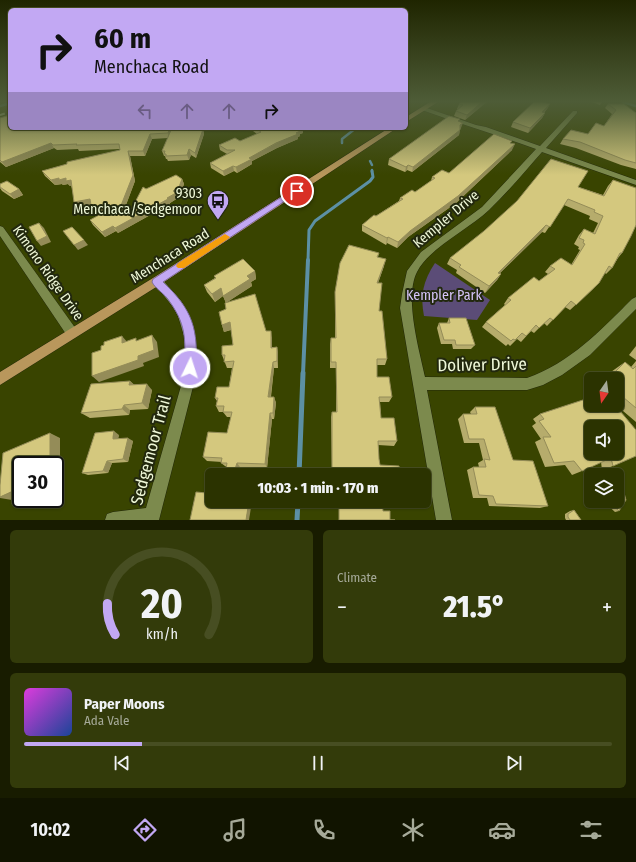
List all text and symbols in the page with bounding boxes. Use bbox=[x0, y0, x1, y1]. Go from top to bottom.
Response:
text: 60 m bbox=[94, 22, 151, 55]
icon: right bbox=[28, 24, 80, 76]
text: Menchaca Road bbox=[94, 56, 209, 78]
icon: left bbox=[134, 100, 156, 122]
icon: ahead bbox=[176, 100, 198, 122]
icon: ahead bbox=[218, 100, 240, 122]
icon: right bbox=[260, 100, 282, 122]
pin bbox=[280, 174, 314, 208]
icon: arrive bbox=[286, 180, 308, 202]
place label: 9303 Menchaca/Sedgemoor bbox=[73, 185, 202, 218]
street label: Kempler Drive bbox=[410, 187, 482, 251]
bus stop icon: 9303 Menchaca/Sedgemoor bbox=[205, 188, 231, 221]
street label: Kimono Ridge Drive bbox=[9, 222, 87, 324]
street label: Menchaca Road bbox=[128, 225, 212, 287]
park label: Kempler Park bbox=[406, 287, 482, 304]
position arrow bbox=[169, 347, 211, 389]
street label: Doliver Drive bbox=[437, 354, 527, 376]
north arrow bbox=[584, 372, 624, 412]
map controls bbox=[584, 372, 624, 508]
street label: Sedgemoor Trail bbox=[126, 392, 176, 507]
button: sound bbox=[584, 420, 624, 460]
speed limit sign: 30 bbox=[12, 456, 64, 508]
button: layers bbox=[584, 468, 624, 508]
text: 10:03 · 1 min · 170 m bbox=[258, 479, 378, 497]
text: Climate bbox=[337, 570, 377, 585]
text: 20 bbox=[140, 578, 182, 628]
text: 21.5° bbox=[443, 589, 506, 625]
text: − bbox=[337, 594, 347, 621]
text: + bbox=[602, 594, 612, 621]
text: km/h bbox=[146, 625, 177, 642]
text: Paper Moons bbox=[84, 695, 165, 713]
text: Ada Vale bbox=[84, 713, 129, 728]
icon: previous bbox=[111, 752, 133, 774]
icon: pause bbox=[307, 752, 329, 774]
icon: next bbox=[503, 752, 525, 774]
icon: directions bbox=[131, 816, 159, 844]
icon: music bbox=[221, 816, 249, 844]
icon: phone bbox=[310, 816, 338, 844]
icon: climate bbox=[399, 816, 427, 844]
icon: car bbox=[488, 816, 516, 844]
icon: filters bbox=[577, 816, 605, 844]
text: 10:02 bbox=[31, 819, 70, 841]

